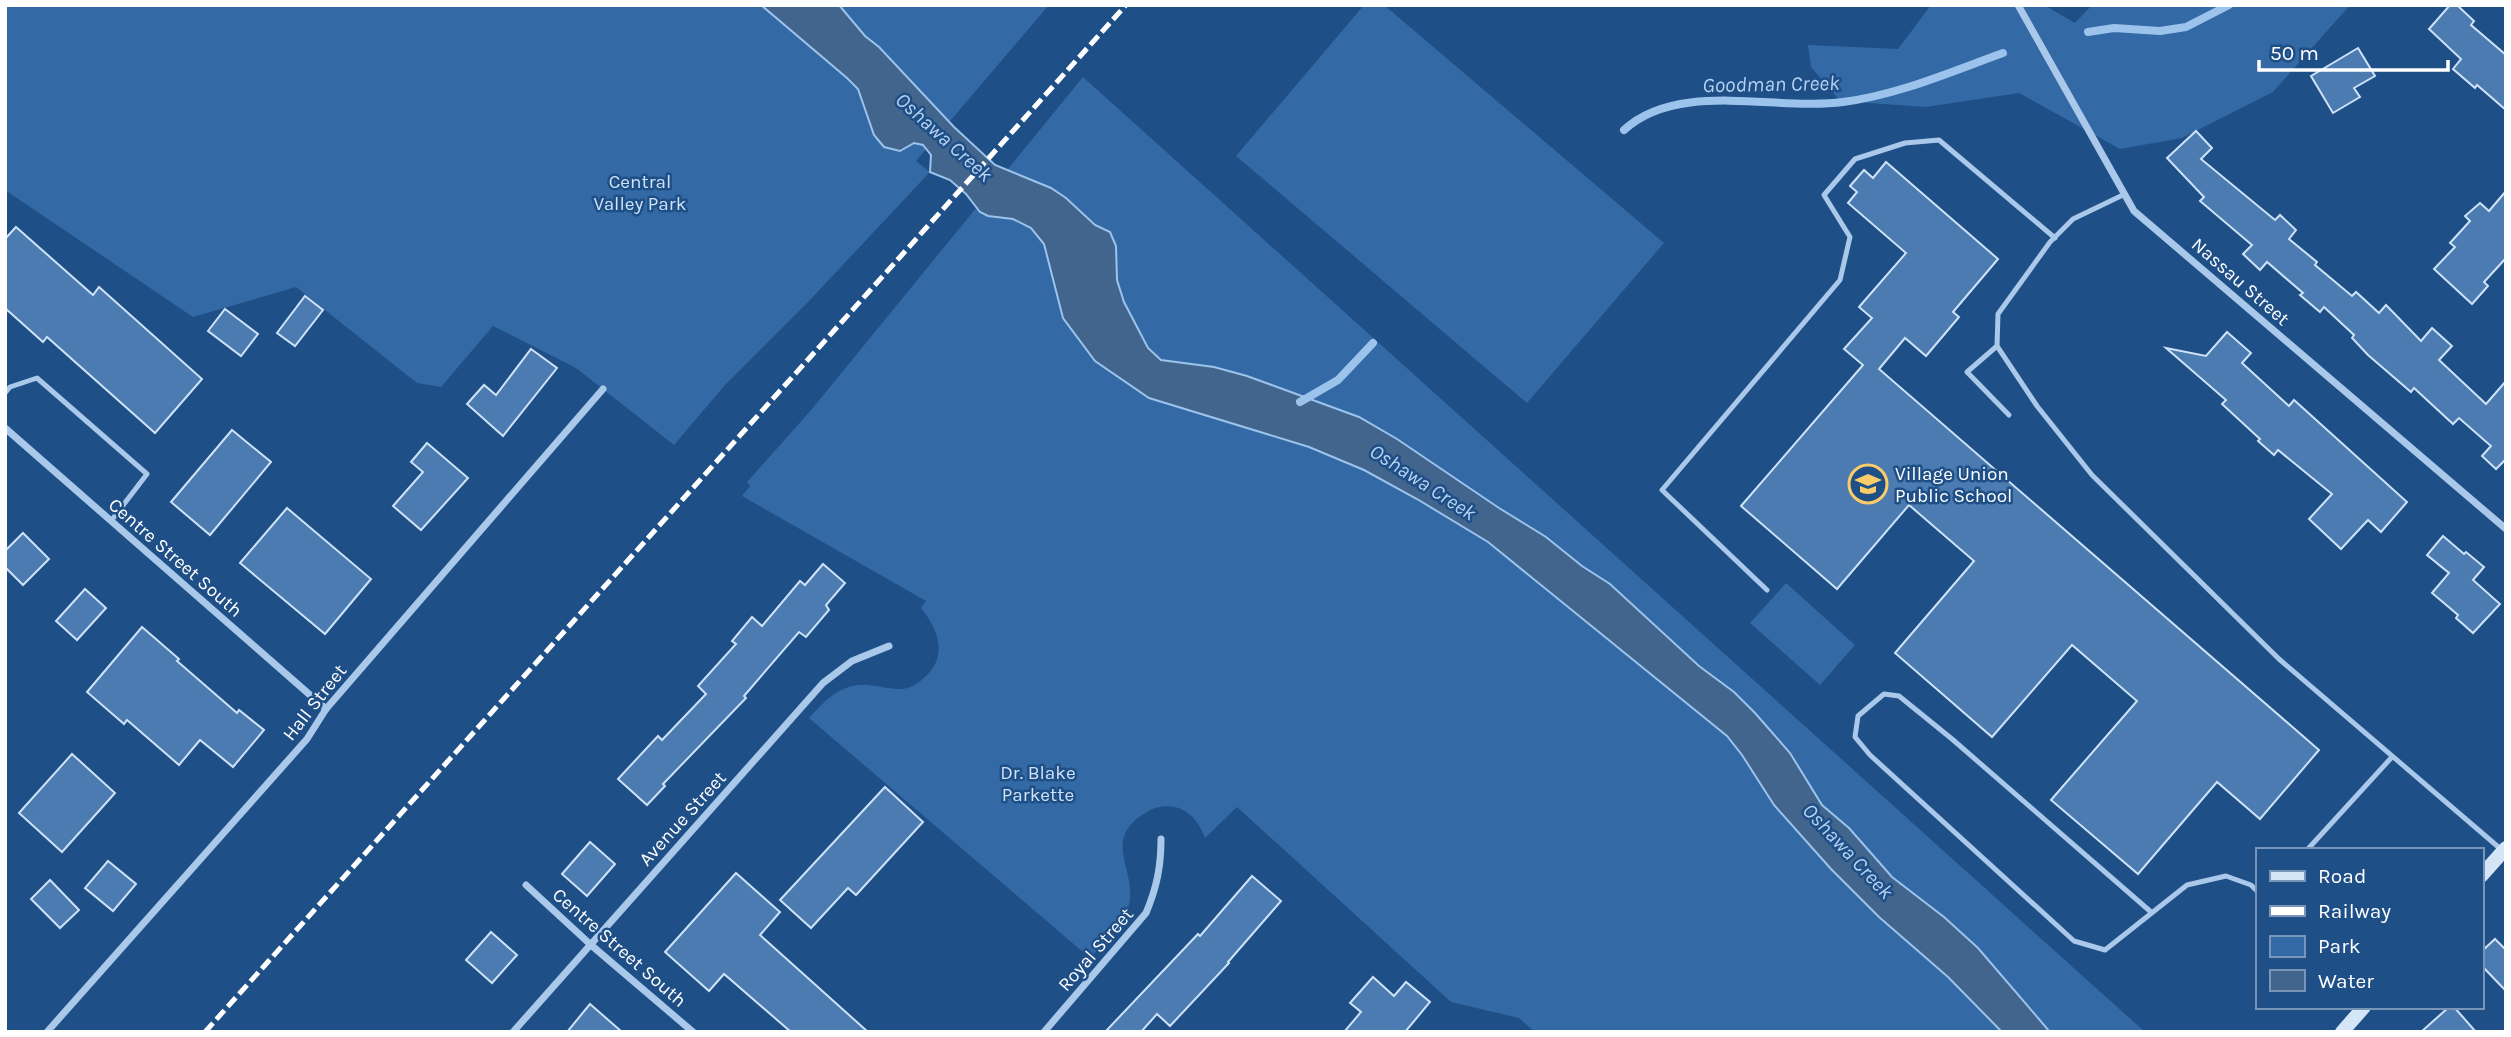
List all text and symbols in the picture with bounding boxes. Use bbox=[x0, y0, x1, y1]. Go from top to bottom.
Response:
scale bar bbox=[2259, 28, 2448, 72]
text: 50 m bbox=[2270, 41, 2319, 65]
water label: Goodman Creek bbox=[1702, 71, 1840, 97]
water label: Oshawa Creek bbox=[891, 87, 998, 187]
park label: Central Valley Park bbox=[594, 171, 687, 215]
street label: Nassau Street bbox=[2187, 233, 2294, 330]
water label: Oshawa Creek bbox=[1365, 439, 1481, 525]
school or university icon: Village Union Public School bbox=[1847, 463, 1889, 505]
place label: Village Union Public School bbox=[1895, 463, 2012, 507]
street label: Centre Street South bbox=[104, 494, 247, 622]
street label: Hall Street bbox=[278, 660, 351, 745]
park label: Dr. Blake Parkette bbox=[1000, 762, 1076, 806]
street label: Avenue Street bbox=[635, 767, 731, 870]
water label: Oshawa Creek bbox=[1798, 798, 1899, 904]
legend bbox=[2256, 848, 2483, 1009]
text: Road bbox=[2318, 864, 2366, 888]
street label: Centre Street South bbox=[548, 884, 691, 1012]
text: Railway bbox=[2318, 899, 2391, 923]
street label: Royal Street bbox=[1054, 903, 1138, 996]
text: Park bbox=[2318, 934, 2361, 958]
text: Water bbox=[2318, 969, 2374, 993]

